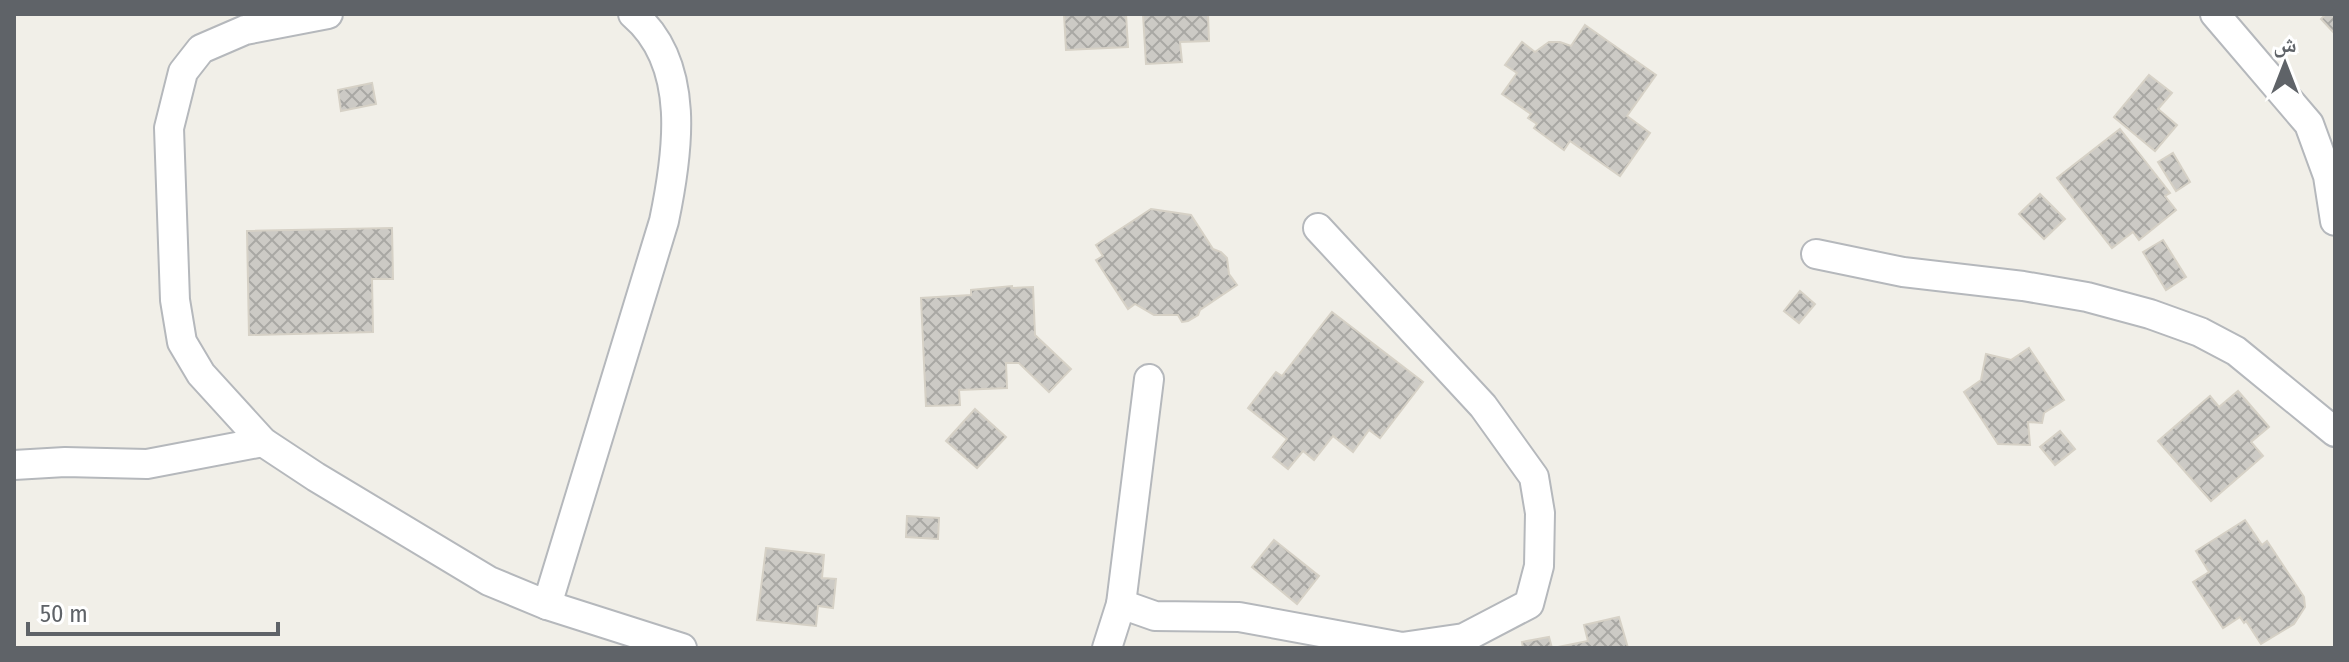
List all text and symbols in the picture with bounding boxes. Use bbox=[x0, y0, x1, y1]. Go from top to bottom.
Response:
north arrow bbox=[2245, 24, 2325, 104]
text: ش bbox=[2273, 31, 2297, 58]
scale bar bbox=[28, 586, 278, 636]
text: 50 m bbox=[40, 600, 88, 628]

